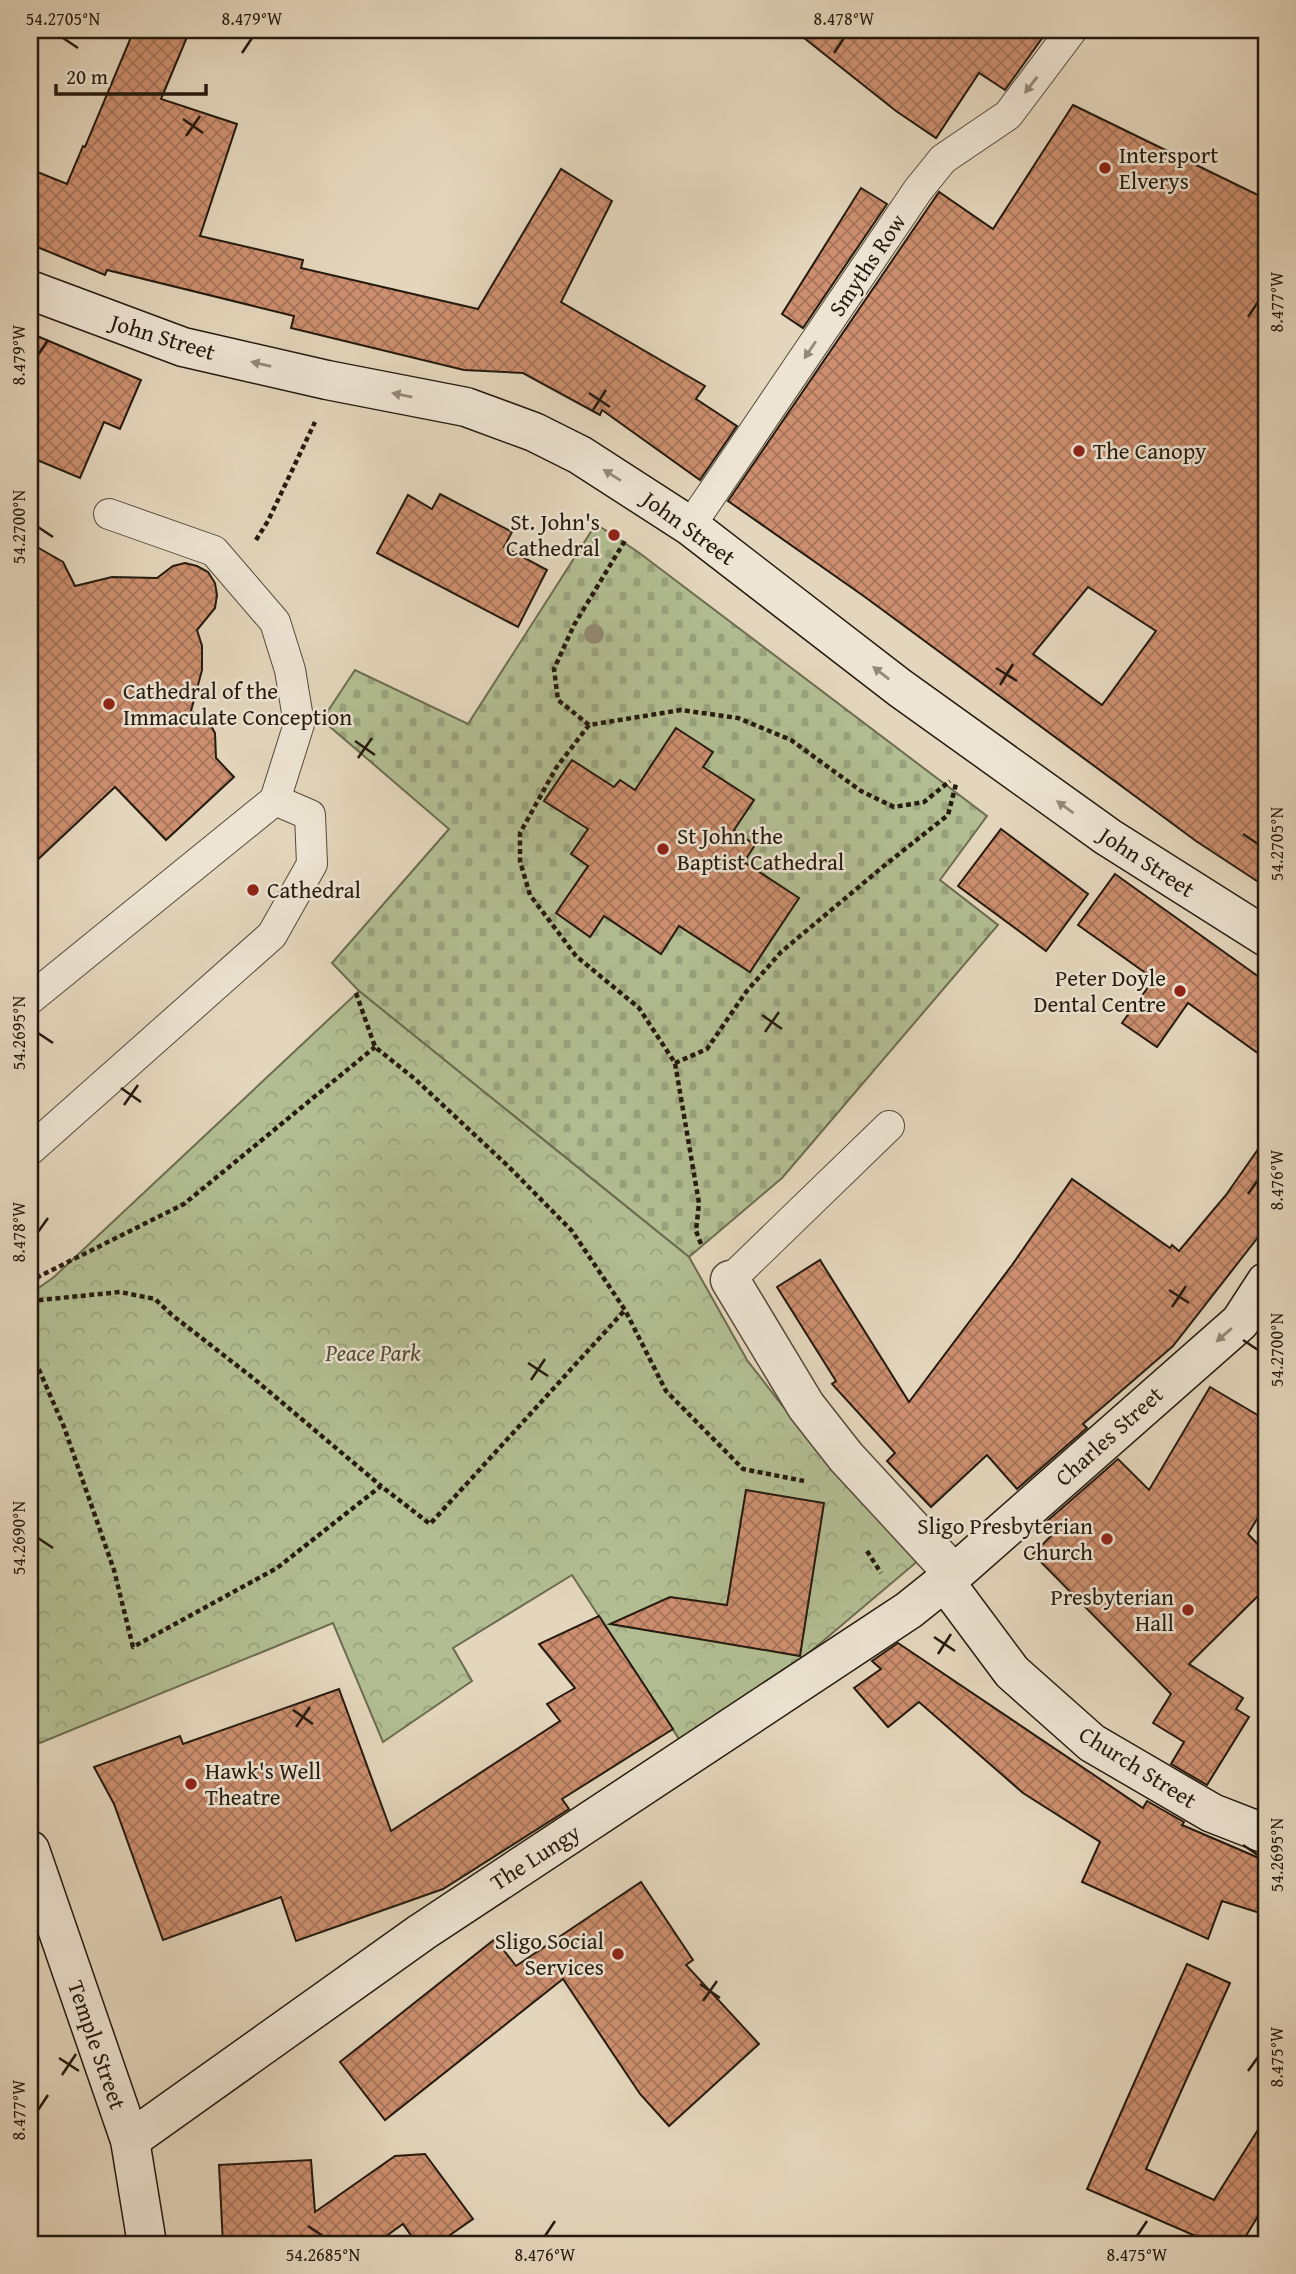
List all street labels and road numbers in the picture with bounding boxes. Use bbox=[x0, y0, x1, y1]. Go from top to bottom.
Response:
street label: Smyths Row bbox=[820, 206, 914, 323]
street label: John Street bbox=[104, 304, 220, 368]
street label: John Street bbox=[633, 481, 743, 573]
street label: John Street bbox=[1090, 817, 1202, 905]
street label: Charles Street bbox=[1047, 1378, 1170, 1493]
street label: Church Street bbox=[1073, 1717, 1203, 1816]
street label: The Lungy bbox=[483, 1815, 587, 1898]
street label: Temple Street bbox=[60, 1976, 135, 2114]

